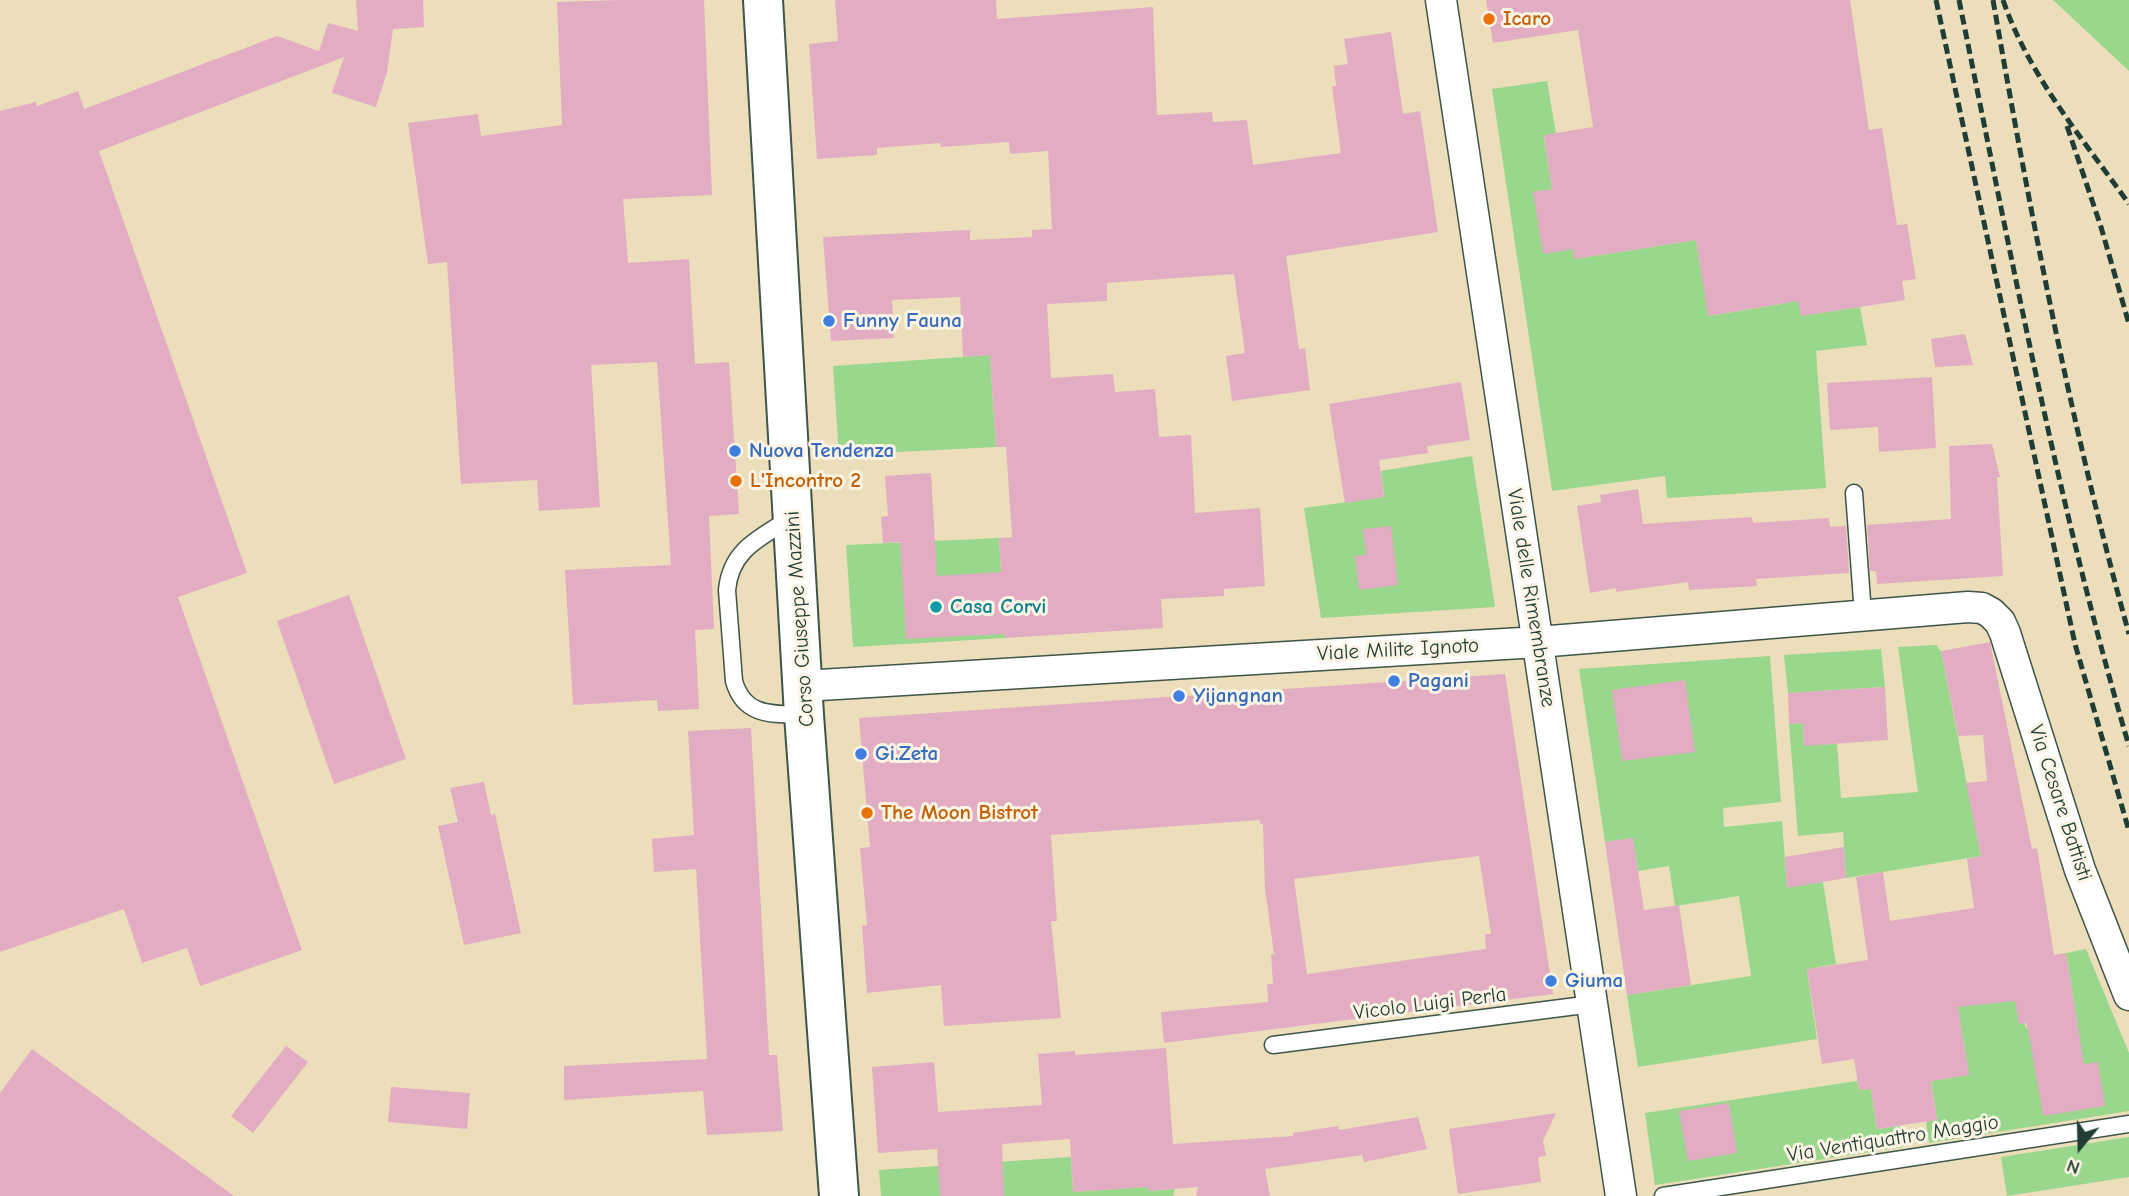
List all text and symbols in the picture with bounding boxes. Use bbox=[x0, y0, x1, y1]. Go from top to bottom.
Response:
place label: Icaro bbox=[1503, 6, 1551, 32]
marker: Icaro bbox=[1481, 11, 1497, 27]
place label: Funny Fauna bbox=[843, 308, 962, 334]
marker: Funny Fauna bbox=[821, 313, 837, 329]
place label: Nuova Tendenza bbox=[749, 438, 894, 464]
marker: Nuova Tendenza bbox=[727, 443, 743, 459]
place label: L'Incontro 2 bbox=[750, 468, 861, 494]
marker: L'Incontro 2 bbox=[728, 473, 744, 489]
street label: Viale delle Rimembranze bbox=[1501, 487, 1561, 709]
street label: Corso Giuseppe Mazzini bbox=[780, 510, 820, 728]
place label: Casa Corvi bbox=[950, 594, 1046, 620]
marker: Casa Corvi bbox=[928, 599, 944, 615]
street label: Viale Milite Ignoto bbox=[1316, 633, 1480, 667]
place label: Pagani bbox=[1408, 668, 1469, 694]
marker: Pagani bbox=[1386, 673, 1402, 689]
place label: Yijangnan bbox=[1193, 683, 1283, 709]
marker: Yijangnan bbox=[1171, 688, 1187, 704]
street label: Via Cesare Battisti bbox=[2023, 722, 2097, 884]
place label: Gi.Zeta bbox=[875, 741, 938, 767]
marker: Gi.Zeta bbox=[853, 746, 869, 762]
place label: The Moon Bistrot bbox=[881, 800, 1038, 826]
marker: The Moon Bistrot bbox=[859, 805, 875, 821]
place label: Giuma bbox=[1565, 968, 1623, 994]
marker: Giuma bbox=[1543, 973, 1559, 989]
street label: Vicolo Luigi Perla bbox=[1352, 982, 1508, 1026]
street label: Via Ventiquattro Maggio bbox=[1785, 1110, 2001, 1168]
north arrow bbox=[2045, 1112, 2115, 1182]
text: N bbox=[2064, 1154, 2083, 1179]

